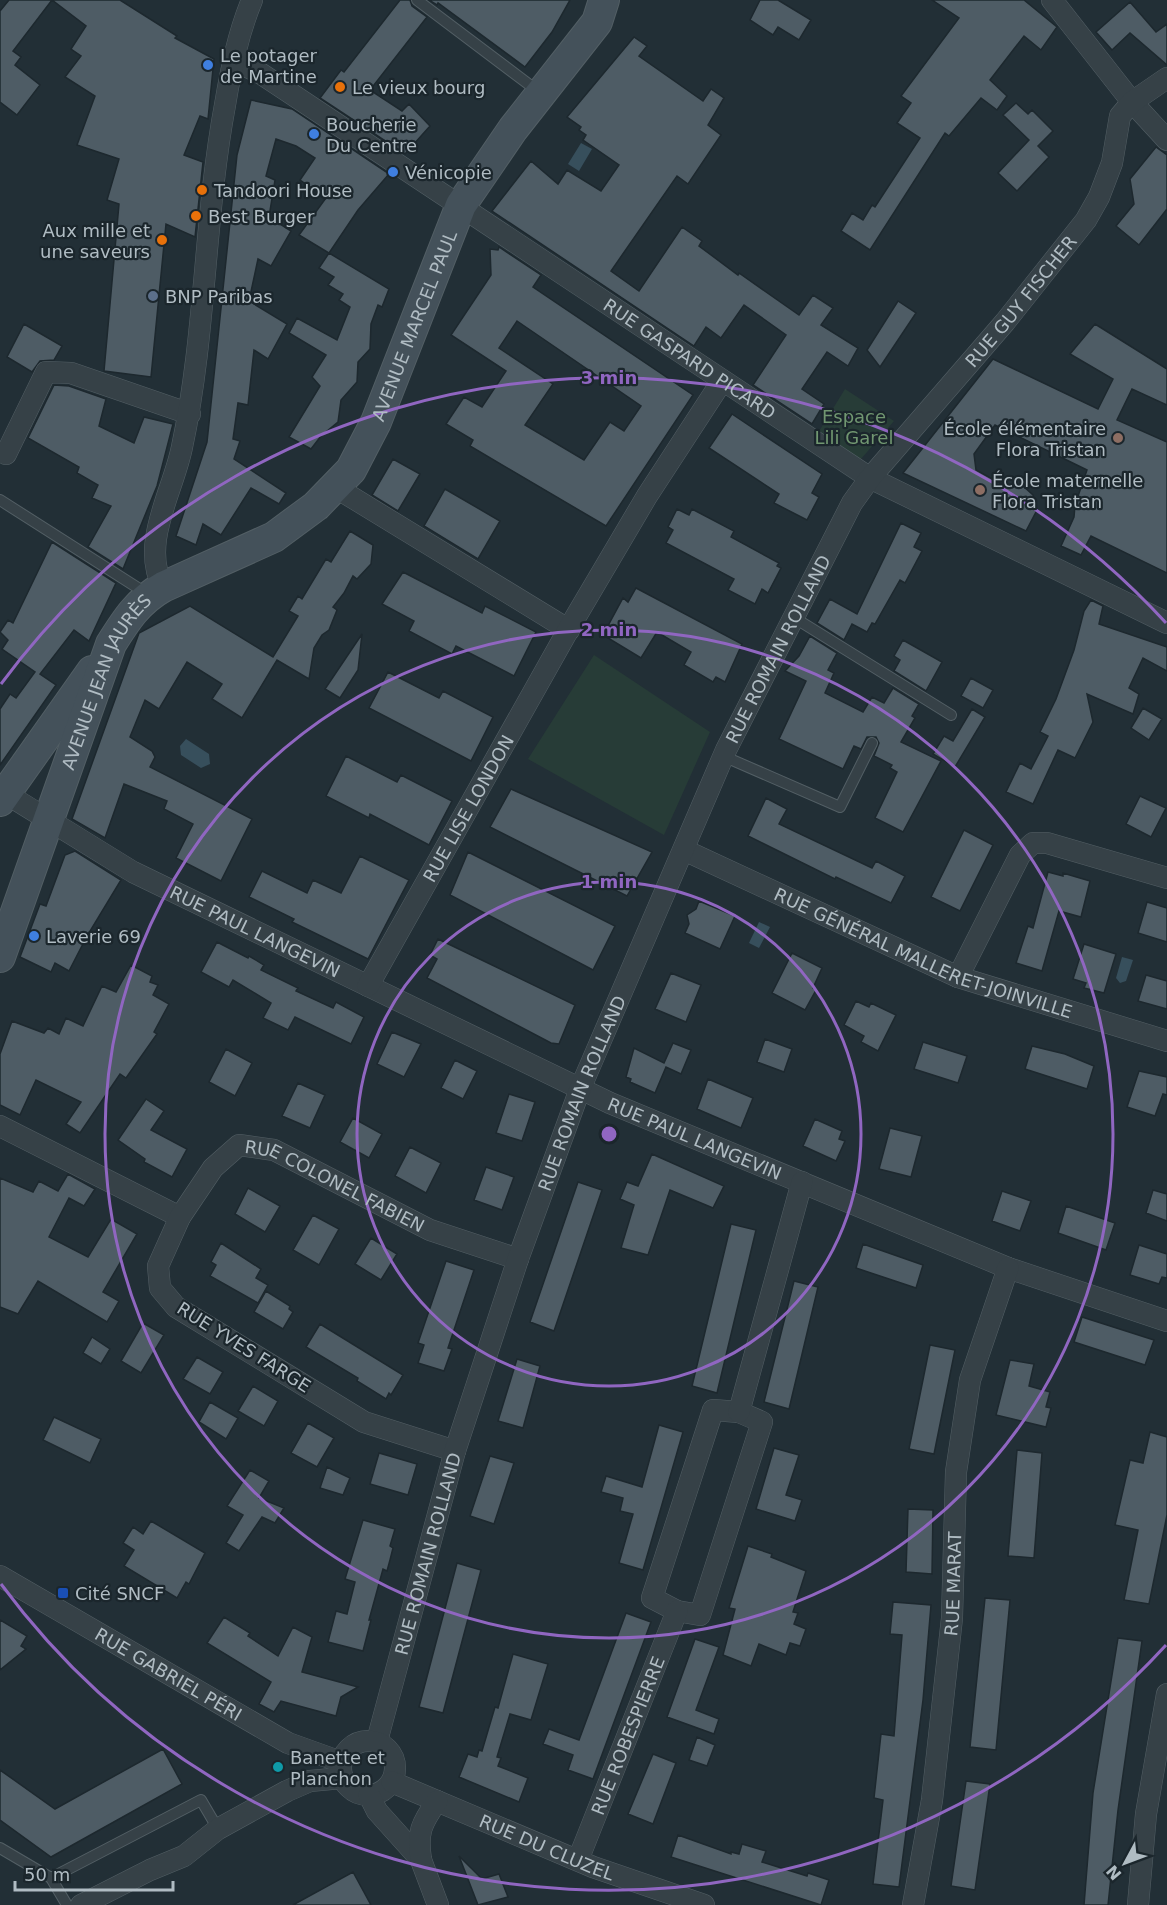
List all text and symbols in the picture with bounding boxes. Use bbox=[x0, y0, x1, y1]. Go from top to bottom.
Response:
place label: Le potager de Martine bbox=[220, 45, 318, 87]
marker: Le potager de Martine bbox=[201, 58, 215, 72]
place label: Le vieux bourg bbox=[352, 77, 485, 98]
marker: Le vieux bourg bbox=[333, 80, 347, 94]
place label: Boucherie Du Centre bbox=[326, 114, 417, 156]
marker: Boucherie Du Centre bbox=[307, 127, 321, 141]
place label: Vénicopie bbox=[405, 162, 492, 183]
marker: Vénicopie bbox=[386, 165, 400, 179]
place label: Tandoori House bbox=[213, 180, 352, 201]
marker: Tandoori House bbox=[195, 183, 209, 197]
place label: Best Burger bbox=[208, 206, 315, 227]
marker: Best Burger bbox=[189, 209, 203, 223]
place label: Aux mille et une saveurs bbox=[40, 220, 150, 262]
street label: AVENUE MARCEL PAUL bbox=[367, 227, 461, 424]
street label: RUE GUY FISCHER bbox=[961, 231, 1080, 371]
marker: Aux mille et une saveurs bbox=[155, 233, 169, 247]
place label: BNP Paribas bbox=[165, 286, 273, 307]
marker: BNP Paribas bbox=[146, 289, 160, 303]
street label: RUE GASPARD PICARD bbox=[600, 294, 780, 423]
text: 3 min bbox=[581, 367, 637, 388]
park label: Espace Lili Garel bbox=[815, 406, 893, 448]
place label: École élémentaire Flora Tristan bbox=[944, 418, 1106, 460]
marker: École élémentaire Flora Tristan bbox=[1111, 431, 1125, 445]
place label: École maternelle Flora Tristan bbox=[992, 470, 1143, 512]
marker: École maternelle Flora Tristan bbox=[973, 483, 987, 497]
street label: RUE ROMAIN ROLLAND bbox=[721, 551, 834, 747]
street label: AVENUE JEAN JAURÈS bbox=[57, 589, 155, 772]
text: 2 min bbox=[581, 619, 637, 640]
street label: RUE LISE LONDON bbox=[418, 731, 518, 885]
text: 1 min bbox=[581, 871, 637, 892]
street label: RUE PAUL LANGEVIN bbox=[167, 881, 344, 981]
street label: RUE GÉNÉRAL MALLERET-JOINVILLE bbox=[771, 883, 1075, 1022]
place label: Laverie 69 bbox=[46, 926, 141, 947]
marker: Laverie 69 bbox=[27, 929, 41, 943]
street label: RUE ROMAIN ROLLAND bbox=[533, 992, 630, 1194]
street label: RUE PAUL LANGEVIN bbox=[605, 1093, 785, 1184]
centre of rings bbox=[599, 1124, 619, 1144]
street label: RUE COLONEL FABIEN bbox=[243, 1135, 428, 1236]
street label: RUE YVES FARGE bbox=[173, 1297, 315, 1397]
street label: RUE ROMAIN ROLLAND bbox=[390, 1450, 465, 1657]
street label: RUE MARAT bbox=[940, 1530, 965, 1637]
place label: Cité SNCF bbox=[75, 1583, 164, 1604]
marker: Cité SNCF bbox=[56, 1586, 70, 1600]
street label: RUE GABRIEL PÉRI bbox=[91, 1623, 246, 1725]
street label: RUE ROBESPIERRE bbox=[587, 1653, 668, 1818]
place label: Banette et Planchon bbox=[290, 1747, 385, 1789]
marker: Banette et Planchon bbox=[271, 1760, 285, 1774]
street label: RUE DU CLUZEL bbox=[476, 1810, 617, 1884]
north arrow bbox=[1095, 1833, 1155, 1893]
scale bar bbox=[15, 1854, 172, 1892]
text: N bbox=[1102, 1861, 1126, 1884]
text: 50 m bbox=[24, 1864, 70, 1885]

